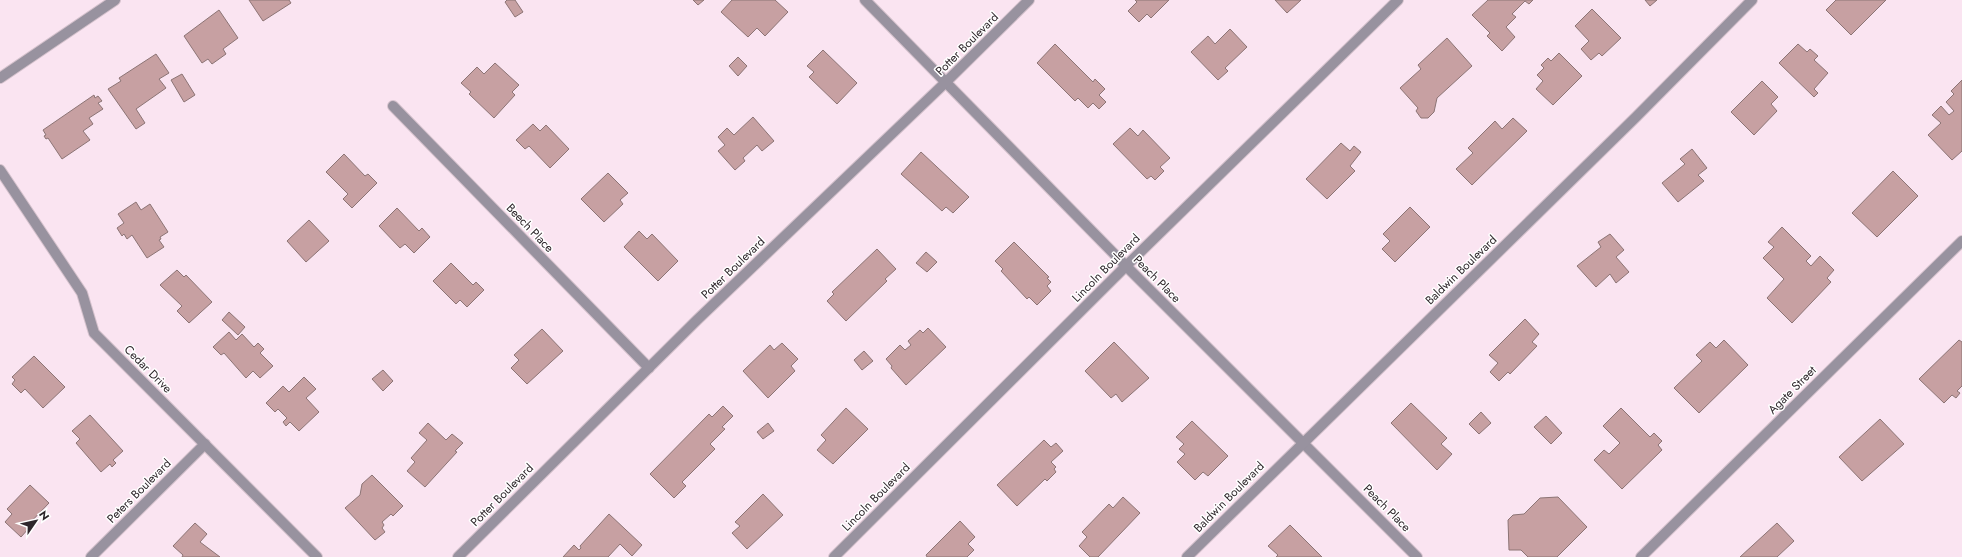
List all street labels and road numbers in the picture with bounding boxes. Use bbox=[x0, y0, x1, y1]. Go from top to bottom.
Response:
street label: Potter Boulevard bbox=[931, 8, 1003, 80]
street label: Beech Place bbox=[502, 200, 558, 256]
street label: Lincoln Boulevard bbox=[1068, 230, 1144, 306]
street label: Baldwin Boulevard bbox=[1421, 231, 1501, 309]
street label: Potter Boulevard bbox=[697, 233, 769, 303]
street label: Peach Place bbox=[1129, 251, 1185, 307]
street label: Cedar Drive bbox=[120, 341, 176, 397]
street label: Agate Street bbox=[1764, 362, 1820, 418]
street label: Peters Boulevard bbox=[103, 455, 175, 527]
street label: Baldwin Boulevard bbox=[1190, 458, 1268, 536]
street label: Potter Boulevard bbox=[466, 459, 538, 531]
street label: Lincoln Boulevard bbox=[838, 459, 914, 535]
street label: Peach Place bbox=[1359, 480, 1415, 536]

